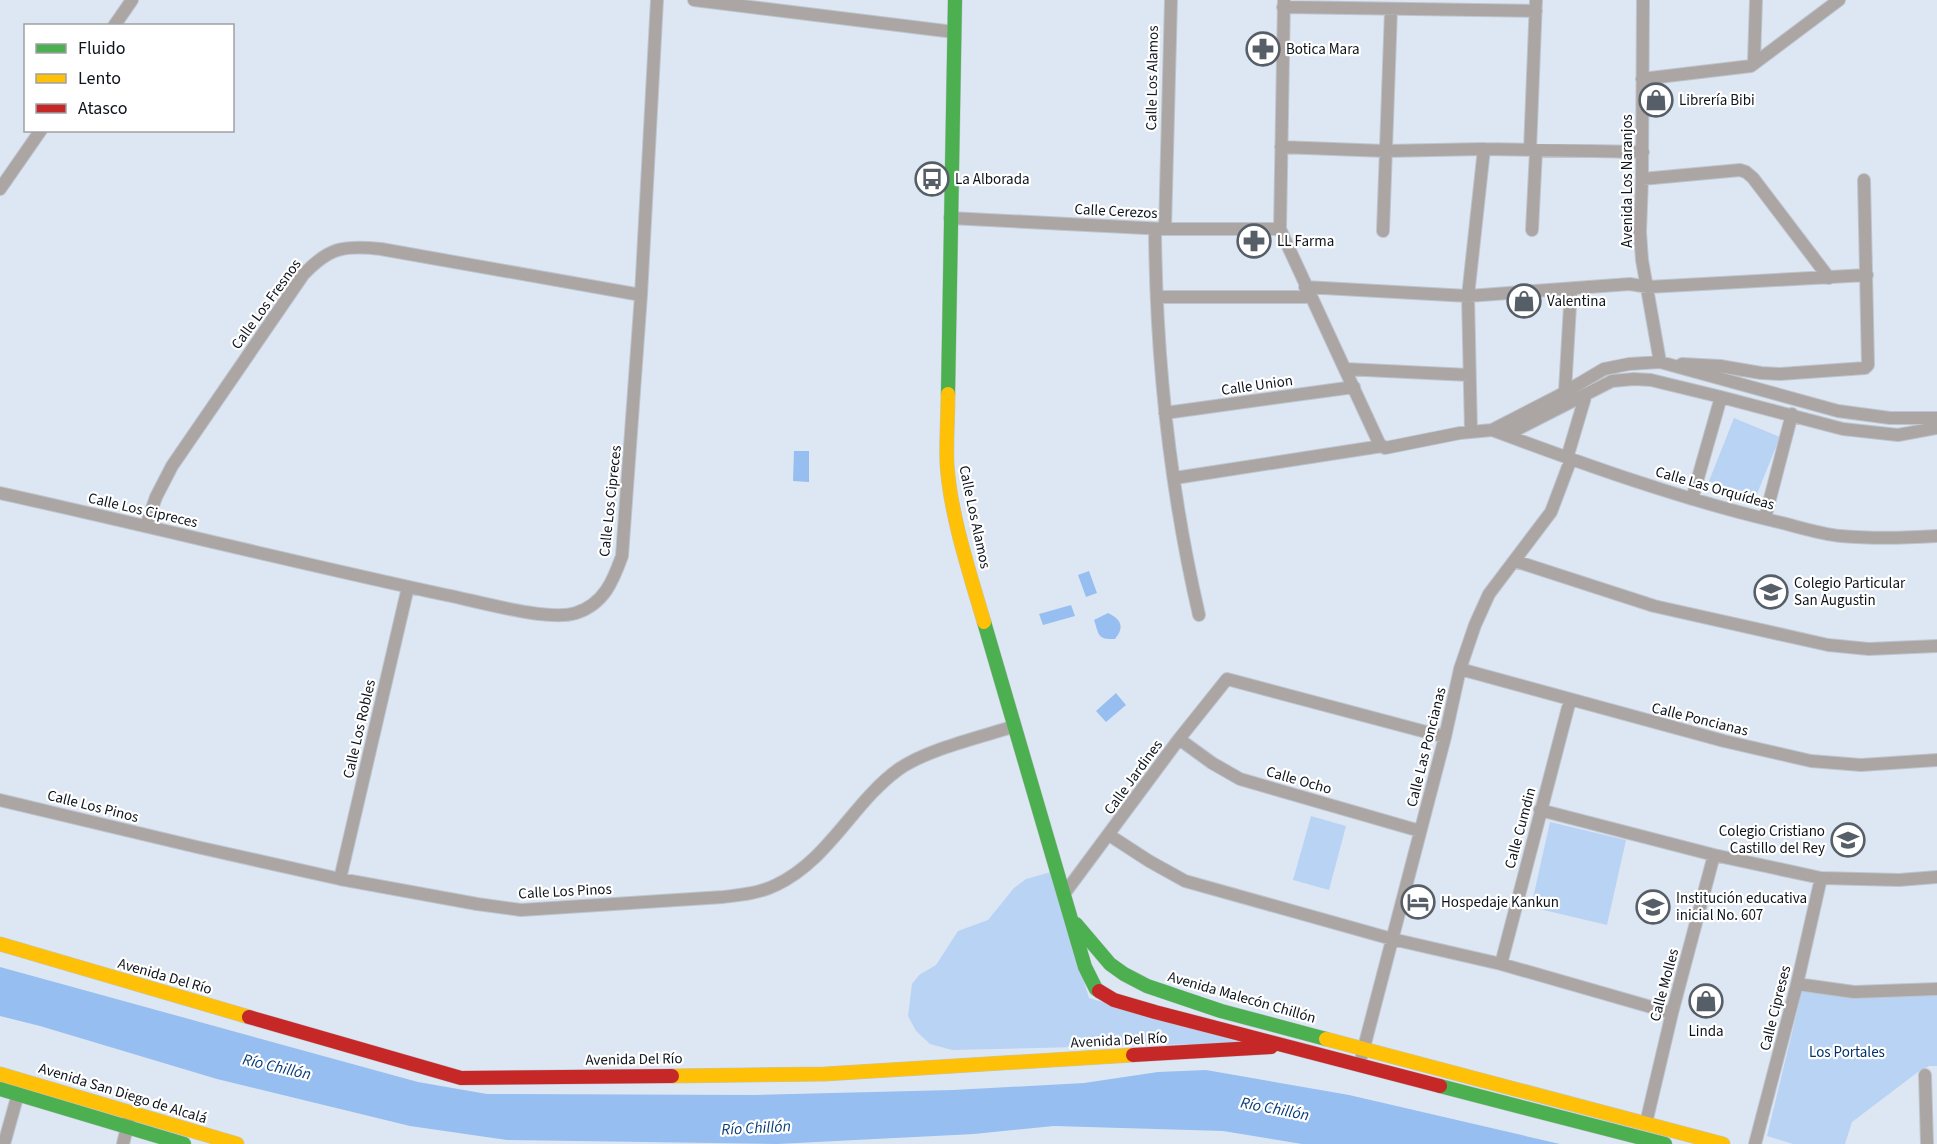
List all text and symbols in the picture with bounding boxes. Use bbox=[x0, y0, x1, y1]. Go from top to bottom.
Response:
legend bbox=[24, 24, 234, 132]
street label: Calle Los Alamos bbox=[1141, 25, 1164, 131]
pharmacy icon: Botica Mara bbox=[1245, 31, 1281, 67]
text: Fluido bbox=[78, 36, 125, 61]
place label: Botica Mara bbox=[1286, 39, 1360, 60]
text: Lento bbox=[78, 66, 121, 91]
shop icon: Librería Bibi bbox=[1638, 82, 1674, 118]
place label: Librería Bibi bbox=[1679, 90, 1755, 111]
text: Atasco bbox=[78, 96, 127, 121]
street label: Avenida Los Naranjos bbox=[1617, 114, 1638, 248]
bus stop icon: La Alborada bbox=[914, 161, 950, 197]
place label: La Alborada bbox=[955, 169, 1030, 190]
street label: Calle Cerezos bbox=[1074, 199, 1158, 224]
pharmacy icon: LL Farma bbox=[1236, 223, 1272, 259]
place label: LL Farma bbox=[1277, 231, 1334, 252]
street label: Calle Los Fresnos bbox=[226, 255, 306, 354]
shop icon: Valentina bbox=[1506, 283, 1542, 319]
place label: Valentina bbox=[1547, 291, 1606, 312]
street label: Calle Union bbox=[1220, 370, 1294, 401]
street label: Calle Los Cipreces bbox=[594, 444, 627, 558]
street label: Calle Las Orquídeas bbox=[1653, 461, 1777, 516]
street label: Calle Los Alamos bbox=[953, 464, 996, 571]
street label: Calle Los Cipreces bbox=[86, 488, 200, 533]
place label: Colegio Particular San Augustin bbox=[1794, 573, 1906, 611]
school or university icon: Colegio Particular San Augustin bbox=[1753, 574, 1789, 610]
street label: Calle Los Robles bbox=[338, 678, 381, 781]
street label: Calle Las Poncianas bbox=[1401, 685, 1452, 809]
street label: Calle Poncianas bbox=[1649, 697, 1750, 742]
street label: Calle Jardines bbox=[1099, 736, 1168, 819]
street label: Calle Ocho bbox=[1264, 761, 1334, 800]
street label: Calle Los Pinos bbox=[45, 785, 141, 828]
street label: Calle Cumdin bbox=[1500, 785, 1541, 871]
place label: Colegio Cristiano Castillo del Rey bbox=[1719, 821, 1825, 859]
school or university icon: Colegio Cristiano Castillo del Rey bbox=[1830, 822, 1866, 858]
street label: Calle Los Pinos bbox=[518, 879, 612, 904]
hotel icon: Hospedaje Kankun bbox=[1400, 884, 1436, 920]
place label: Institución educativa inicial No. 607 bbox=[1676, 888, 1807, 926]
school or university icon: Institución educativa inicial No. 607 bbox=[1635, 889, 1671, 925]
place label: Hospedaje Kankun bbox=[1441, 892, 1559, 913]
street label: Calle Molles bbox=[1645, 946, 1684, 1024]
street label: Avenida Del Río bbox=[115, 953, 214, 1000]
street label: Calle Cipreses bbox=[1755, 963, 1796, 1053]
street label: Avenida Malecón Chillón bbox=[1165, 966, 1318, 1029]
shop icon: Linda bbox=[1688, 983, 1724, 1019]
place label: Linda bbox=[1688, 1021, 1724, 1042]
street label: Avenida Del Río bbox=[1070, 1027, 1168, 1054]
park label: Los Portales bbox=[1809, 1042, 1885, 1063]
water label: Río Chillón bbox=[240, 1048, 313, 1086]
street label: Avenida Del Río bbox=[585, 1048, 683, 1071]
street label: Avenida San Diego de Alcalá bbox=[36, 1058, 210, 1129]
water label: Río Chillón bbox=[1239, 1092, 1311, 1126]
water label: Río Chillón bbox=[721, 1115, 791, 1141]

